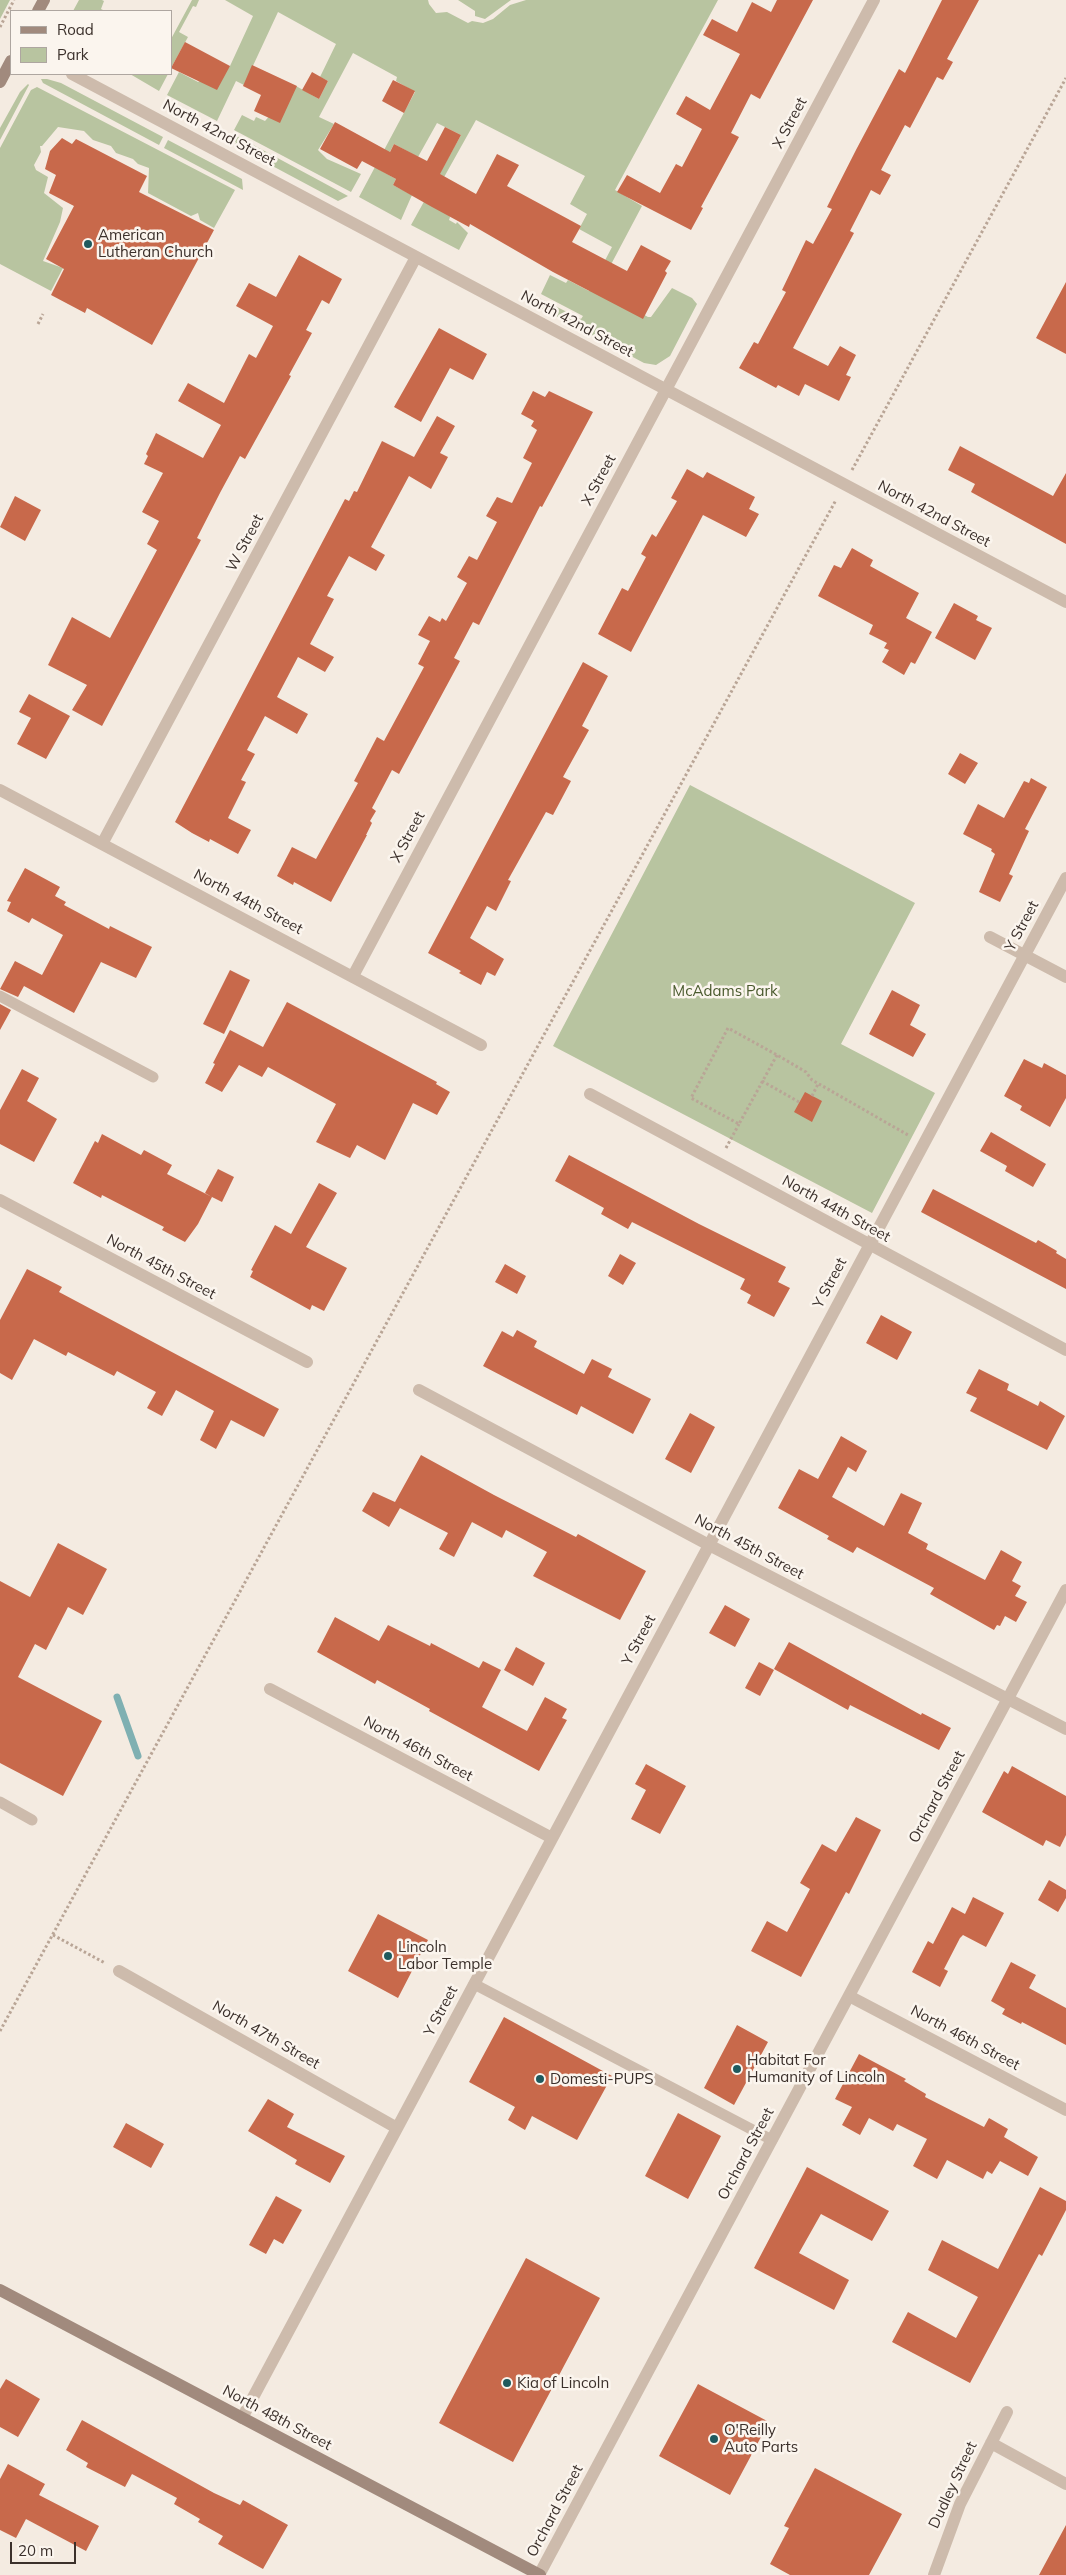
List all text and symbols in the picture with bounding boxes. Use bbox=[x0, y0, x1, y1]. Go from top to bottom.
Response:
legend bbox=[10, 10, 172, 75]
text: Road bbox=[57, 20, 94, 39]
text: Park bbox=[57, 45, 89, 64]
street label: X Street bbox=[769, 94, 811, 152]
street label: North 42nd Street bbox=[160, 96, 278, 170]
place label: American Lutheran Church bbox=[98, 226, 213, 261]
marker: American Lutheran Church bbox=[82, 238, 94, 250]
street label: North 42nd Street bbox=[518, 287, 636, 361]
street label: X Street bbox=[578, 451, 620, 509]
street label: North 42nd Street bbox=[875, 477, 993, 551]
street label: W Street bbox=[222, 511, 268, 575]
street label: X Street bbox=[387, 808, 429, 866]
street label: North 44th Street bbox=[190, 866, 306, 938]
street label: Y Street bbox=[1001, 898, 1043, 954]
park label: McAdams Park bbox=[672, 982, 778, 1000]
street label: North 44th Street bbox=[779, 1172, 893, 1246]
street label: North 45th Street bbox=[103, 1231, 219, 1303]
street label: Y Street bbox=[809, 1255, 851, 1311]
street label: North 45th Street bbox=[691, 1511, 807, 1583]
street label: Y Street bbox=[618, 1612, 660, 1668]
street label: North 46th Street bbox=[360, 1713, 476, 1785]
street label: Orchard Street bbox=[905, 1748, 969, 1846]
place label: Lincoln Labor Temple bbox=[398, 1938, 492, 1973]
marker: Lincoln Labor Temple bbox=[382, 1950, 394, 1962]
street label: Y Street bbox=[420, 1983, 462, 2039]
street label: North 47th Street bbox=[209, 1997, 323, 2073]
street label: North 46th Street bbox=[907, 2002, 1023, 2074]
place label: Habitat For Humanity of Lincoln bbox=[747, 2051, 885, 2086]
marker: Habitat For Humanity of Lincoln bbox=[731, 2063, 743, 2075]
place label: Domesti-PUPS bbox=[550, 2070, 654, 2088]
marker: Domesti-PUPS bbox=[534, 2073, 546, 2085]
street label: Orchard Street bbox=[714, 2105, 778, 2203]
place label: Kia of Lincoln bbox=[517, 2374, 609, 2392]
marker: Kia of Lincoln bbox=[501, 2377, 513, 2389]
street label: North 48th Street bbox=[219, 2382, 335, 2454]
place label: O'Reilly Auto Parts bbox=[724, 2421, 798, 2456]
marker: O'Reilly Auto Parts bbox=[708, 2433, 720, 2445]
street label: Dudley Street bbox=[925, 2439, 981, 2531]
street label: Orchard Street bbox=[523, 2462, 587, 2560]
scale bar bbox=[12, 2532, 79, 2564]
text: 20 m bbox=[18, 2541, 53, 2560]

